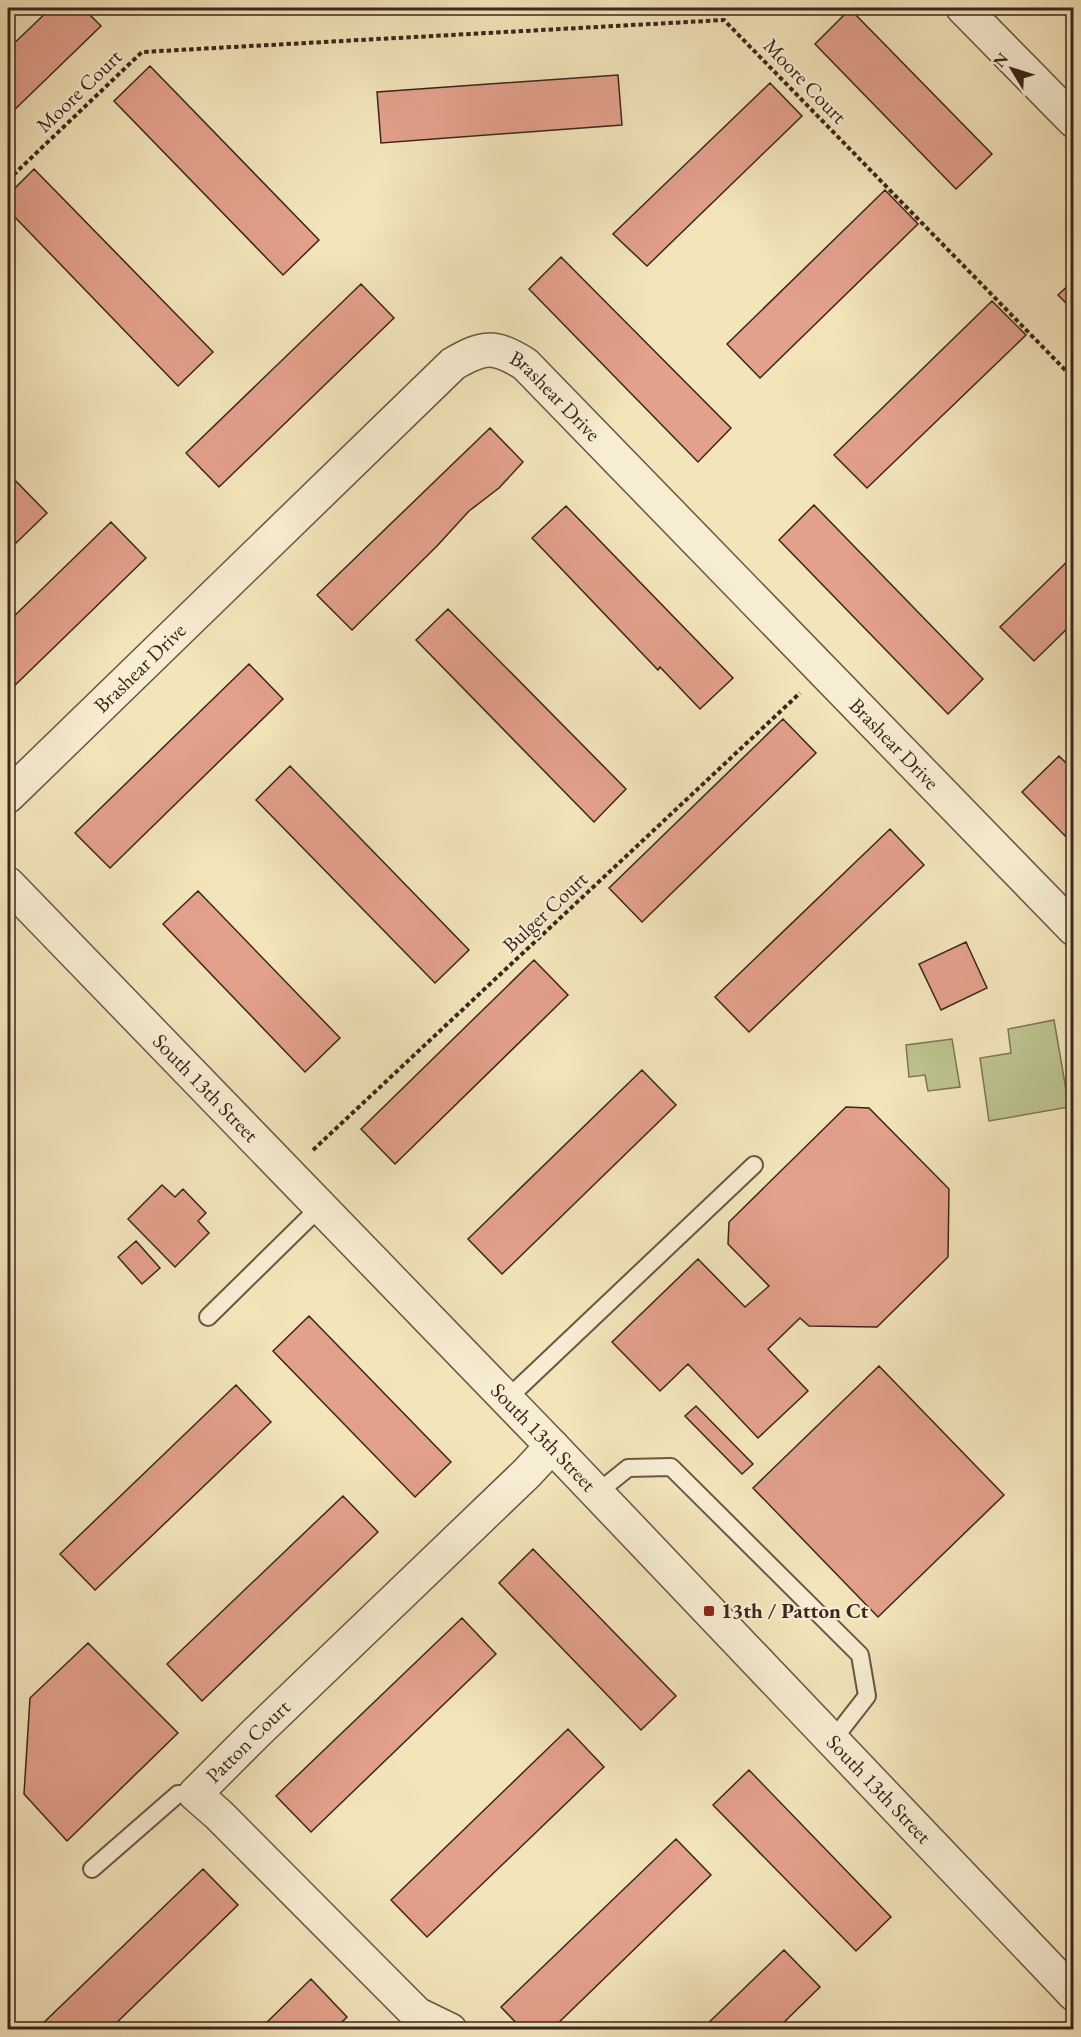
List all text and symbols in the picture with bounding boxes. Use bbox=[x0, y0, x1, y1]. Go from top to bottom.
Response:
street label: Moore Court bbox=[758, 32, 853, 129]
north arrow bbox=[982, 39, 1042, 99]
street label: Moore Court bbox=[30, 43, 127, 138]
text: N bbox=[988, 48, 1013, 72]
street label: Brashear Drive bbox=[505, 344, 607, 447]
street label: Brashear Drive bbox=[88, 617, 191, 718]
street label: Brashear Drive bbox=[844, 692, 945, 795]
street label: Bulger Court bbox=[496, 865, 593, 958]
street label: South 13th Street bbox=[147, 1028, 265, 1148]
street label: South 13th Street bbox=[485, 1377, 603, 1497]
place label: 13th / Patton Ct bbox=[721, 1597, 868, 1624]
marker: 13th / Patton Ct bbox=[702, 1604, 716, 1618]
street label: Patton Court bbox=[200, 1693, 296, 1789]
street label: South 13th Street bbox=[821, 1728, 938, 1849]

